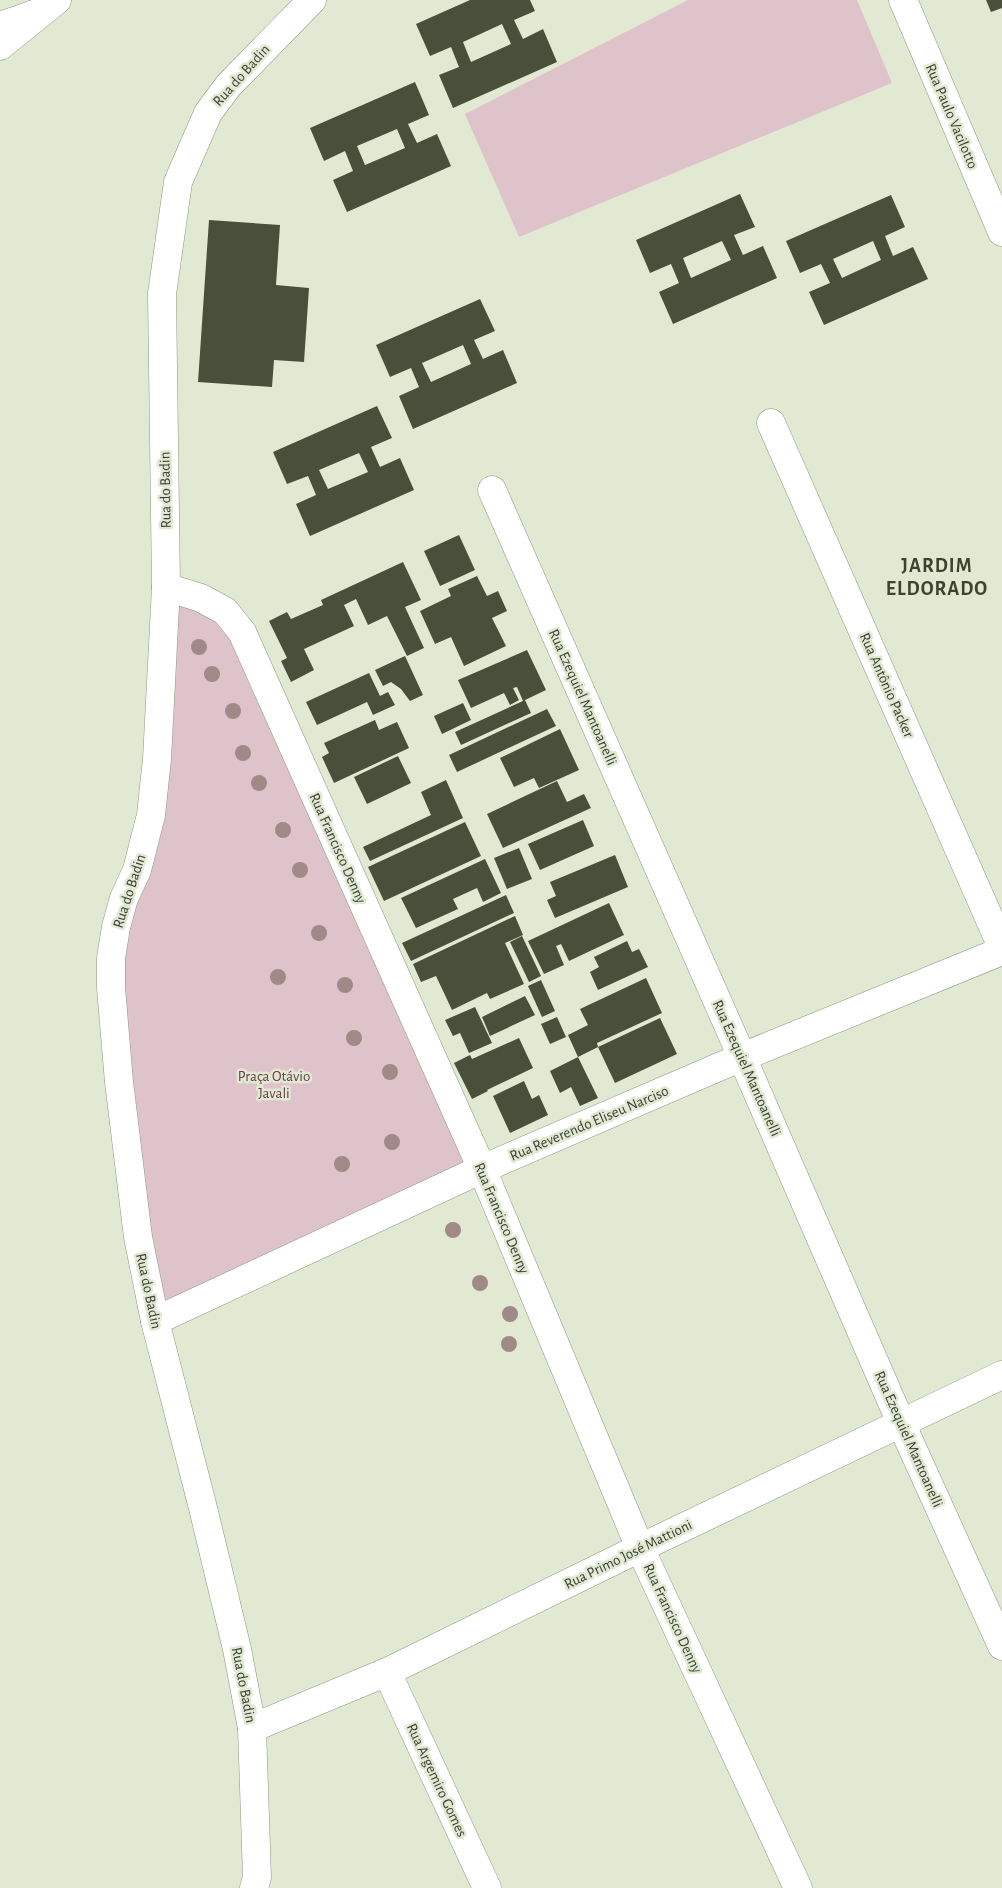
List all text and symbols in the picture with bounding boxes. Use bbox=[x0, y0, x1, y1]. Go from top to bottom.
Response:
street label: Rua do Badin bbox=[210, 42, 273, 109]
street label: Rua Paulo Vacilotto bbox=[923, 62, 980, 171]
street label: Rua do Badin bbox=[157, 451, 174, 529]
district label: JARDIM ELDORADO bbox=[886, 556, 988, 599]
street label: Rua Ezequiel Mantoanelli bbox=[546, 627, 619, 768]
street label: Rua Antônio Packer bbox=[857, 631, 916, 740]
street label: Rua Francisco Denny bbox=[307, 791, 369, 906]
street label: Rua do Badin bbox=[110, 852, 148, 930]
street label: Rua Ezequiel Mantoanelli bbox=[710, 998, 783, 1139]
park label: Praça Otávio Javali bbox=[238, 1069, 310, 1101]
street label: Rua Reverendo Eliseu Narciso bbox=[508, 1083, 671, 1164]
street label: Rua Francisco Denny bbox=[471, 1161, 532, 1276]
street label: Rua do Badin bbox=[133, 1252, 164, 1330]
street label: Rua Ezequiel Mantoanelli bbox=[872, 1369, 945, 1510]
street label: Rua Primo José Mattioni bbox=[562, 1517, 694, 1592]
street label: Rua Francisco Denny bbox=[641, 1561, 705, 1676]
street label: Rua do Badin bbox=[229, 1646, 258, 1724]
street label: Rua Argemiro Gomes bbox=[404, 1721, 469, 1839]

